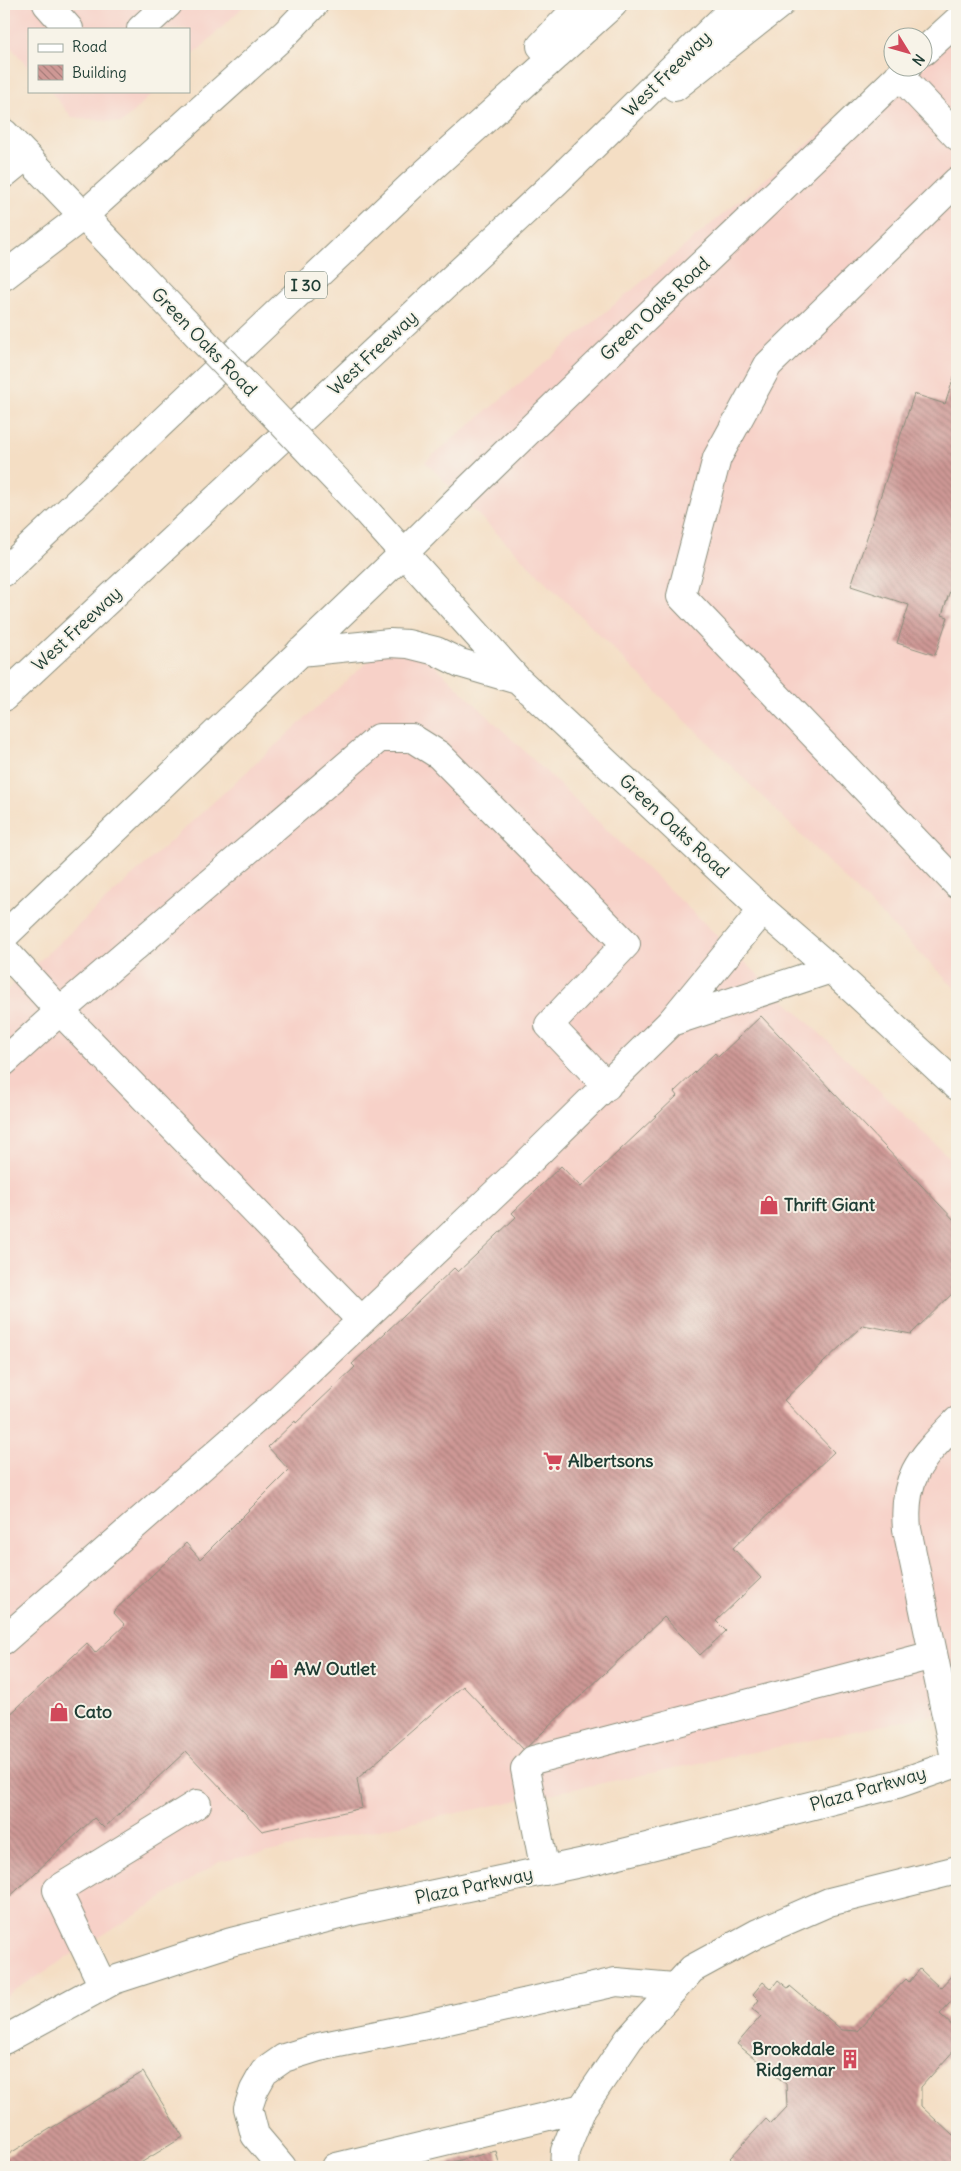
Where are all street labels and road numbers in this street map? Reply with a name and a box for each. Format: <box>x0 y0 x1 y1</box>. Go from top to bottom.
street label: West Freeway <box>618 26 716 122</box>
street label: Green Oaks Road <box>595 252 715 365</box>
road number: I 30 <box>285 272 327 298</box>
street label: Green Oaks Road <box>147 283 262 401</box>
street label: West Freeway <box>323 305 422 400</box>
street label: West Freeway <box>27 581 126 676</box>
street label: Green Oaks Road <box>615 769 734 883</box>
street label: Plaza Parkway <box>807 1761 929 1816</box>
street label: Plaza Parkway <box>413 1862 535 1909</box>

